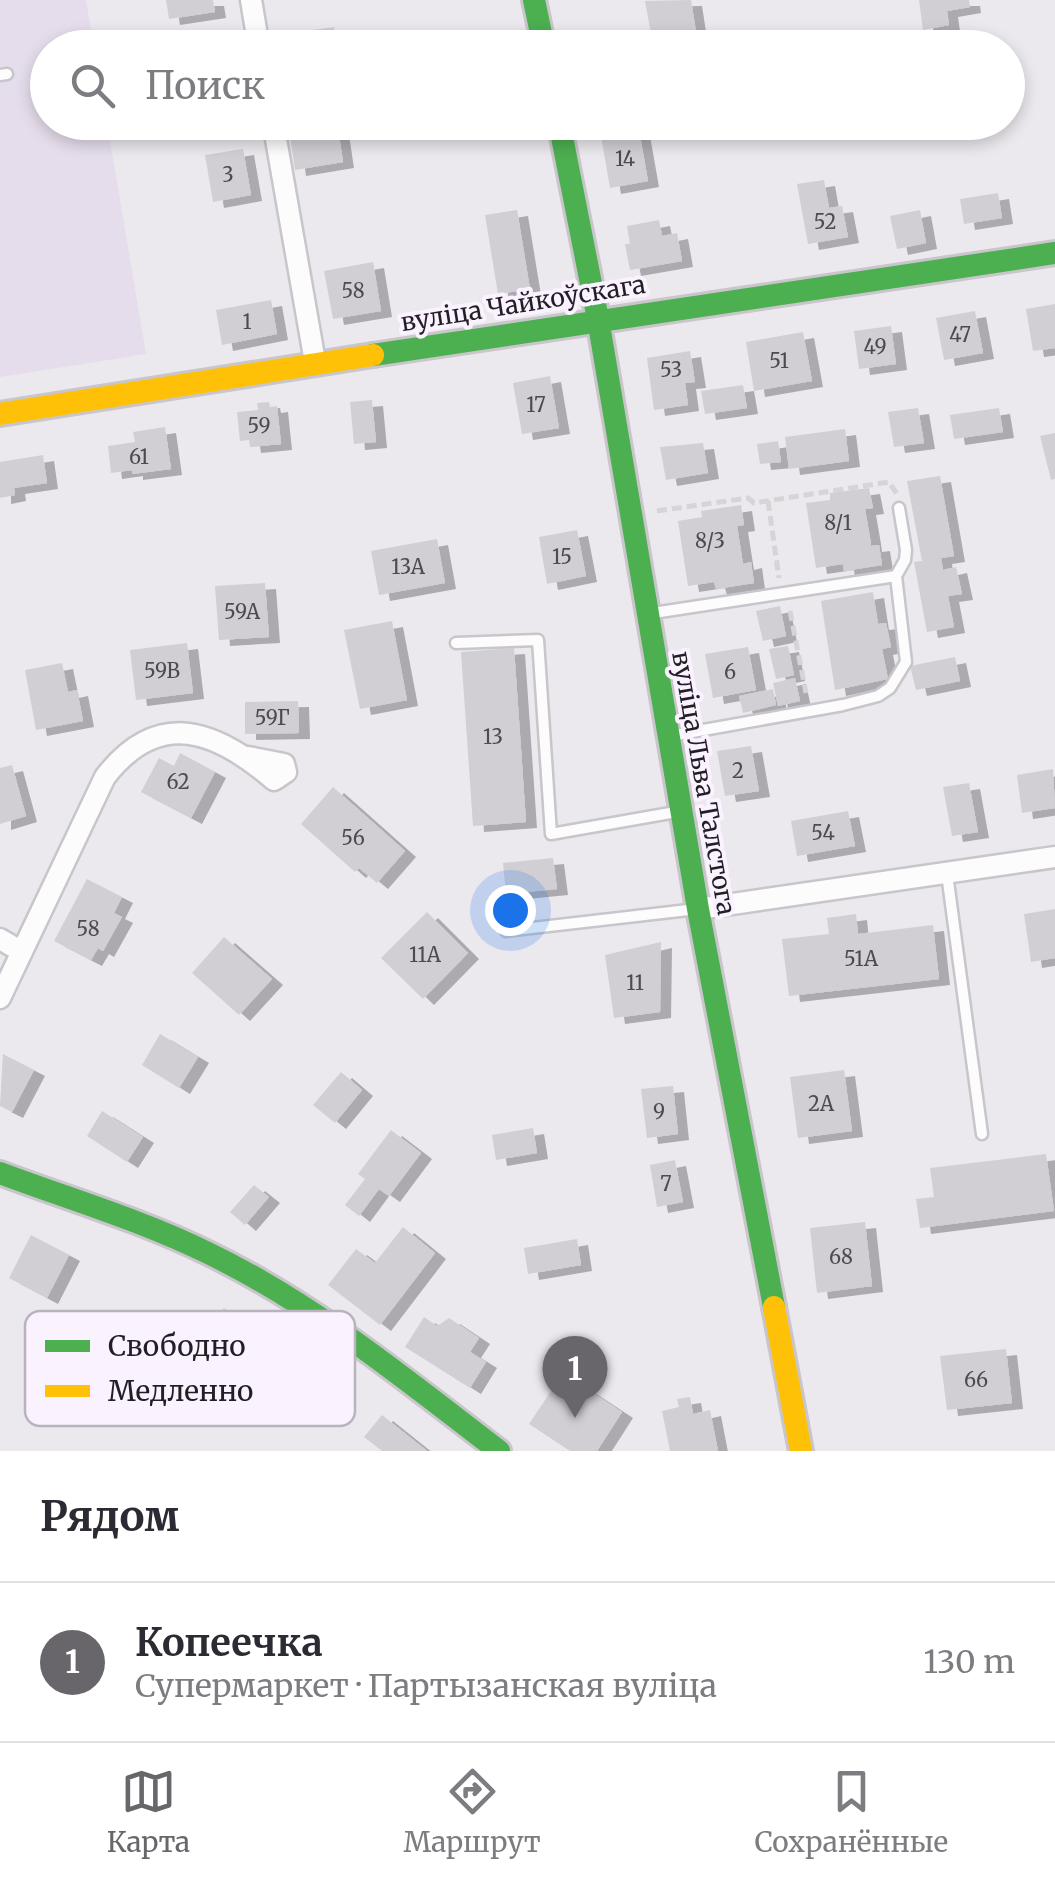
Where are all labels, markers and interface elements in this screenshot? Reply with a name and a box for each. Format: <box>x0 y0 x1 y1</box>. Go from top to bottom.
search box <box>30 30 1025 140</box>
icon: search <box>65 58 120 113</box>
text: Поиск <box>145 62 265 109</box>
house number: 14 <box>615 146 635 171</box>
house number: 3 <box>222 162 234 187</box>
house number: 52 <box>814 209 836 234</box>
street label: вуліца Чайкоўскага <box>398 268 648 338</box>
house number: 58 <box>341 278 365 303</box>
house number: 1 <box>242 309 252 334</box>
house number: 47 <box>949 322 971 347</box>
house number: 49 <box>863 334 887 359</box>
house number: 51 <box>769 348 789 373</box>
house number: 53 <box>660 357 682 382</box>
house number: 17 <box>526 392 546 417</box>
house number: 59 <box>247 413 271 438</box>
house number: 61 <box>129 444 149 469</box>
house number: 8/1 <box>824 510 852 535</box>
house number: 8/3 <box>695 528 725 553</box>
house number: 15 <box>552 544 572 569</box>
house number: 13А <box>391 554 426 579</box>
house number: 59А <box>224 599 261 624</box>
street label: вуліца Льва Талстога <box>665 649 743 917</box>
house number: 59В <box>144 658 180 683</box>
house number: 6 <box>724 659 736 684</box>
house number: 59Г <box>255 705 289 730</box>
house number: 13 <box>483 724 503 749</box>
house number: 2 <box>732 758 744 783</box>
house number: 62 <box>166 769 190 794</box>
house number: 54 <box>811 820 835 845</box>
house number: 56 <box>341 825 365 850</box>
your location <box>485 885 536 936</box>
house number: 58 <box>76 916 100 941</box>
house number: 11А <box>409 942 442 967</box>
house number: 51А <box>844 946 879 971</box>
house number: 11 <box>626 970 644 995</box>
house number: 2А <box>808 1091 835 1116</box>
house number: 9 <box>653 1099 665 1124</box>
house number: 7 <box>660 1171 672 1196</box>
house number: 68 <box>829 1244 853 1269</box>
legend <box>25 1311 355 1426</box>
text: Свободно <box>108 1328 246 1364</box>
pin: 1 <box>542 1336 608 1418</box>
house number: 66 <box>964 1367 988 1392</box>
text: Медленно <box>108 1373 253 1409</box>
text: Рядом <box>40 1490 180 1542</box>
text: Копеечка <box>135 1619 323 1666</box>
text: 1 <box>65 1642 80 1682</box>
text: 130 m <box>923 1642 1015 1682</box>
text: Супермаркет · Партызанская вуліца <box>135 1666 717 1706</box>
tab: Карта <box>107 1764 190 1860</box>
tab: Маршрут <box>404 1764 541 1860</box>
tab: Сохранённые <box>754 1764 948 1860</box>

